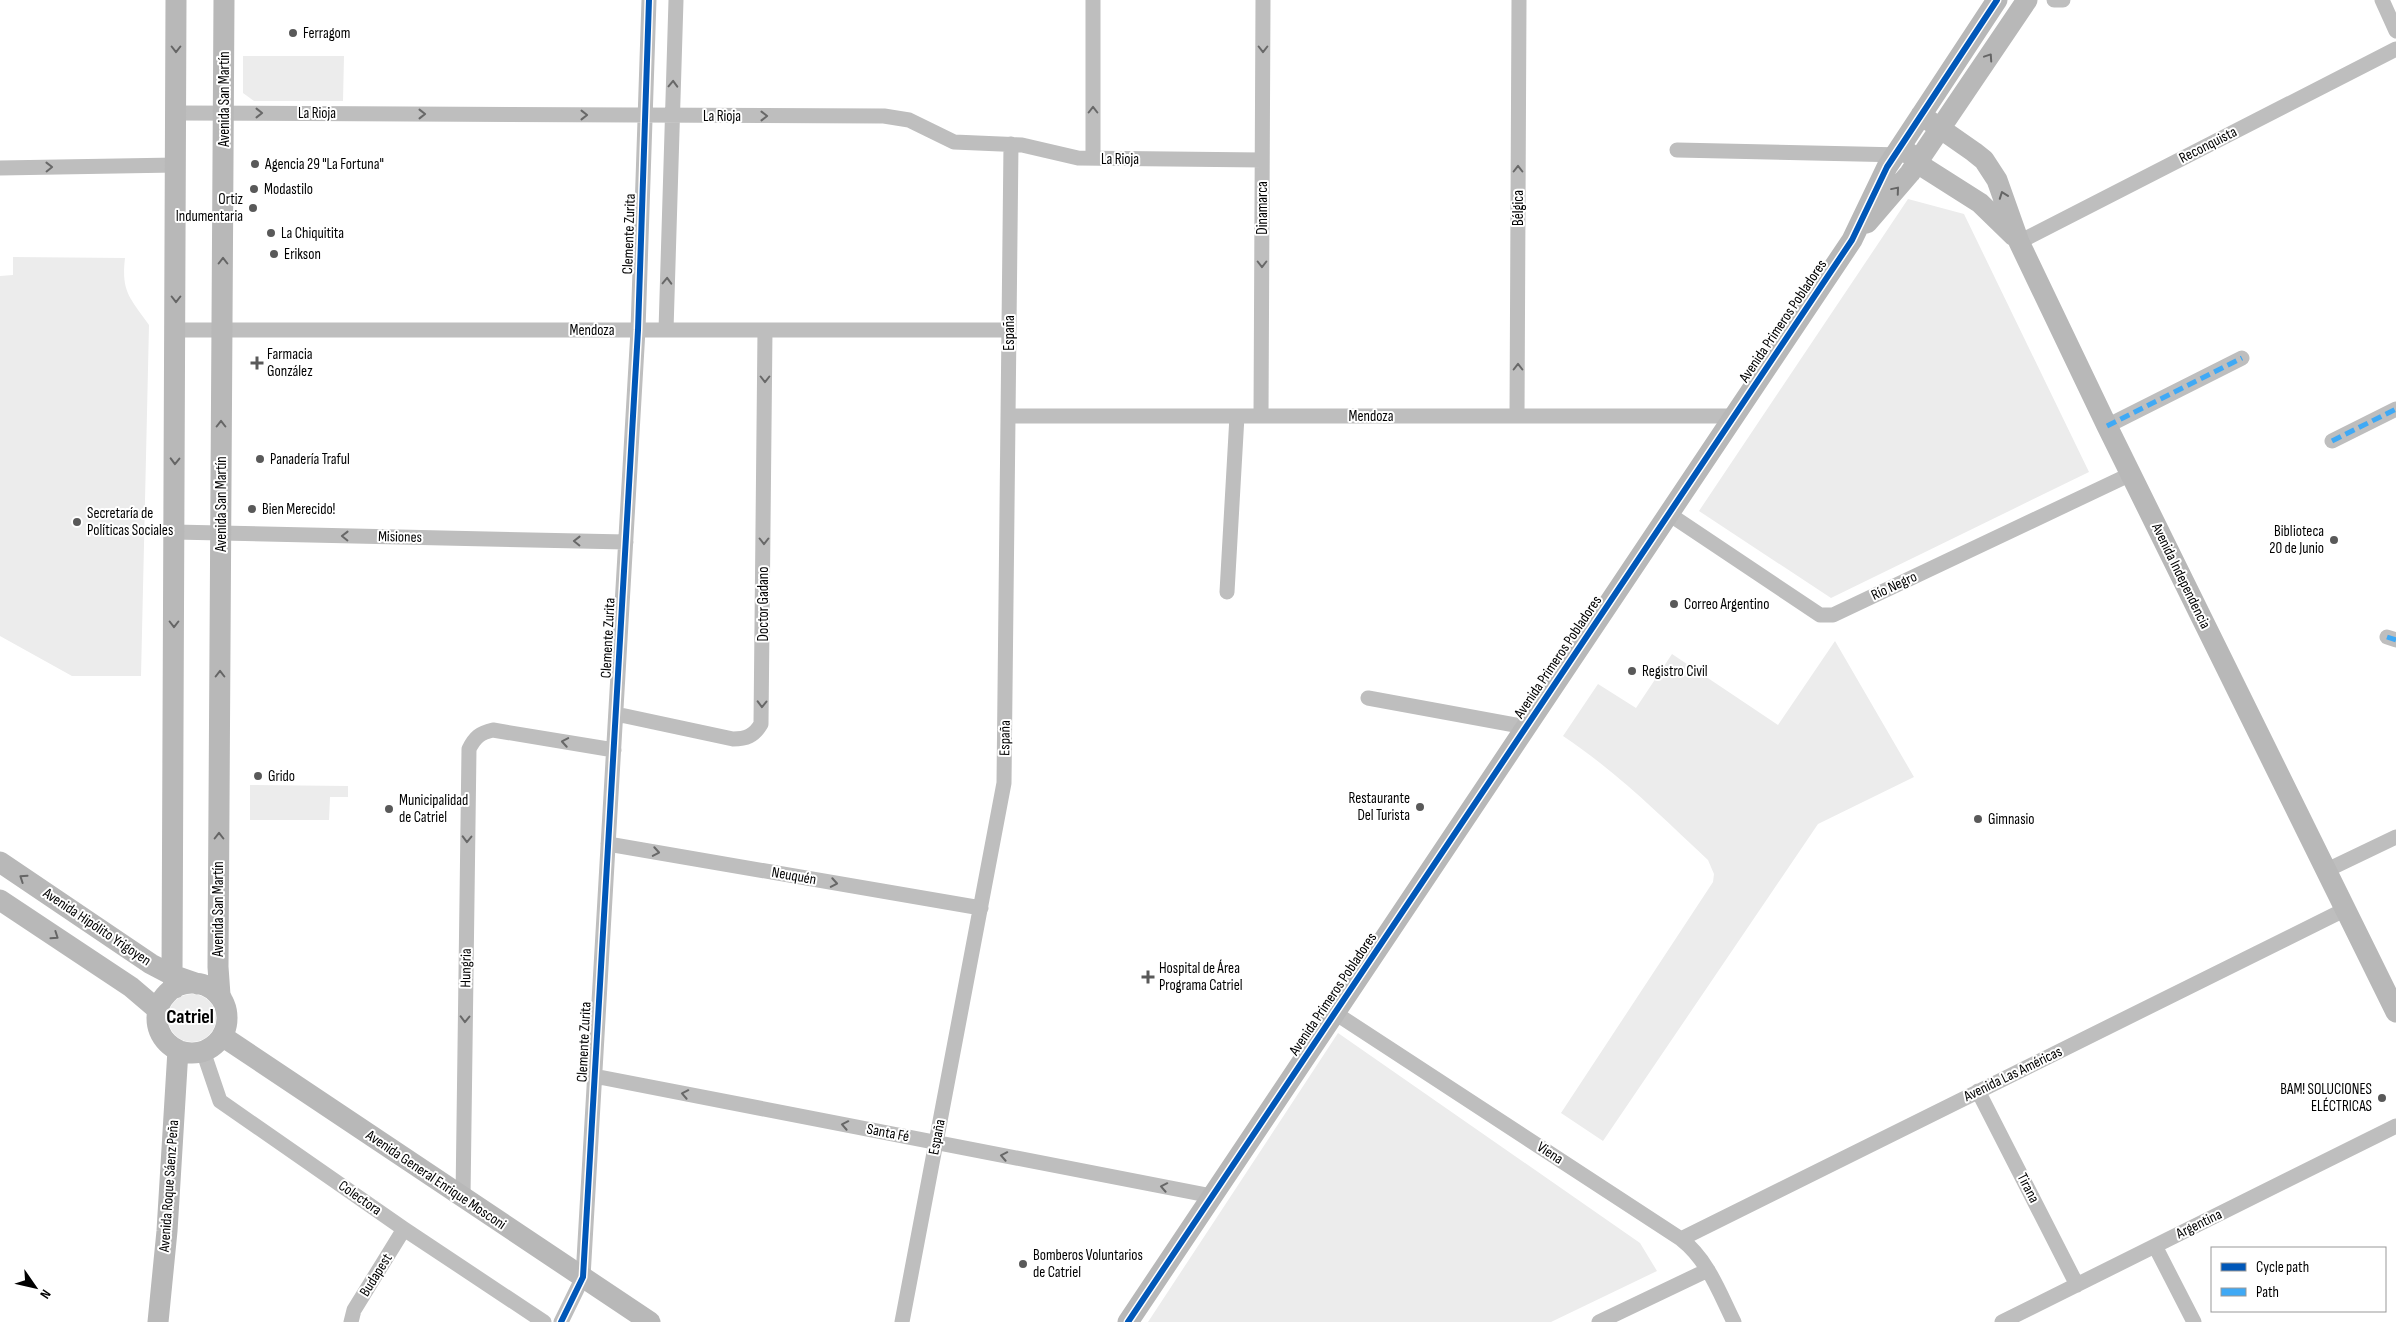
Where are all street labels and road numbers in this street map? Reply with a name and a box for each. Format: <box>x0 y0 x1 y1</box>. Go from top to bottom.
street label: Avenida San Martín <box>215 51 234 148</box>
street label: La Rioja <box>298 104 336 123</box>
street label: La Rioja <box>703 107 741 126</box>
street label: Reconquista <box>2176 122 2240 168</box>
street label: La Rioja <box>1101 150 1139 169</box>
street label: Dinamarca <box>1253 181 1272 235</box>
street label: Bélgica <box>1509 190 1528 226</box>
street label: Clemente Zurita <box>618 193 640 275</box>
street label: Avenida Primeros Pobladores <box>1734 256 1831 387</box>
street label: España <box>1000 315 1019 351</box>
street label: Mendoza <box>570 321 615 340</box>
street label: Mendoza <box>1349 407 1394 426</box>
street label: Avenida San Martín <box>212 456 231 553</box>
street label: Avenida Independencia <box>2147 519 2215 632</box>
street label: Misiones <box>378 527 422 547</box>
street label: Doctor Gadano <box>754 567 773 641</box>
street label: Río Negro <box>1868 567 1920 605</box>
street label: Avenida Primeros Pobladores <box>1509 592 1606 723</box>
street label: Clemente Zurita <box>596 597 620 679</box>
street label: España <box>995 720 1015 756</box>
street label: Avenida San Martín <box>209 861 228 958</box>
street label: Neuquén <box>770 863 818 889</box>
street label: Avenida Hipólito Yrigoyen <box>39 883 155 970</box>
street label: Avenida Primeros Pobladores <box>1284 929 1381 1060</box>
street label: Hungria <box>456 948 476 988</box>
street label: Clemente Zurita <box>572 1001 596 1083</box>
street label: Avenida Las Américas <box>1960 1042 2065 1106</box>
street label: España <box>924 1117 950 1156</box>
street label: Avenida Roque Sáenz Peña <box>155 1119 183 1254</box>
street label: Santa Fé <box>865 1120 911 1146</box>
street label: Avenida General Enrique Mosconi <box>361 1125 510 1234</box>
street label: Viena <box>1533 1137 1567 1169</box>
street label: Tirana <box>2013 1170 2044 1206</box>
street label: Colectora <box>335 1176 386 1220</box>
street label: Argentina <box>2172 1205 2225 1244</box>
street label: Budapest <box>355 1250 397 1300</box>

